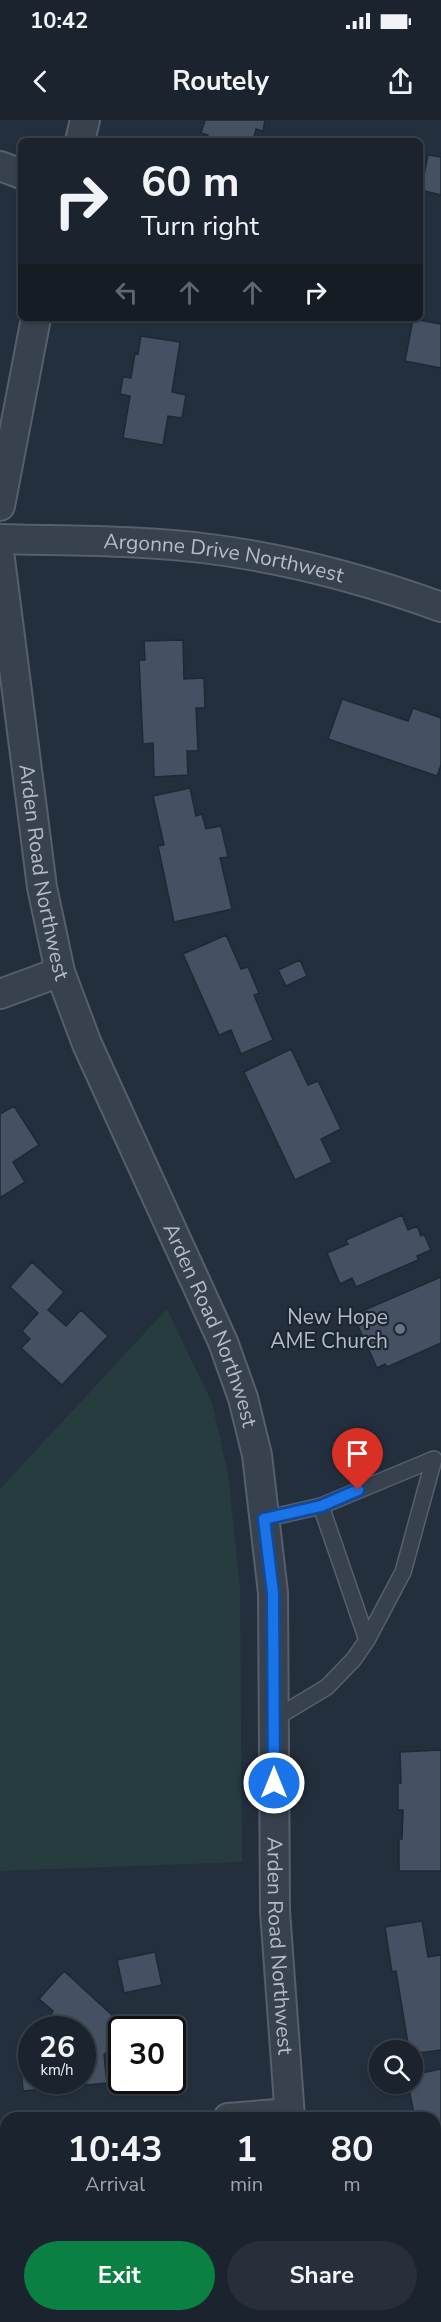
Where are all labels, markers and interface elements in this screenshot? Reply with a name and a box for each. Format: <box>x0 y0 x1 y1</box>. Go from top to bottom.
text: 10:42 <box>30 6 88 36</box>
text: Routely <box>172 63 269 100</box>
icon: back <box>24 65 57 98</box>
icon: share <box>384 65 417 98</box>
text: 60 m <box>141 154 240 211</box>
icon: right <box>42 162 120 240</box>
text: Turn right <box>141 208 259 245</box>
icon: left <box>110 276 143 309</box>
icon: ahead <box>173 276 206 309</box>
icon: ahead <box>236 276 269 309</box>
icon: right <box>299 276 332 309</box>
street label: Argonne Drive Northwest <box>103 527 348 590</box>
street label: Arden Road Northwest <box>12 762 76 985</box>
street label: Arden Road Northwest <box>157 1219 264 1431</box>
place label: New Hope AME Church <box>270 1303 388 1355</box>
marker: New Hope AME Church <box>393 1322 407 1336</box>
pin <box>332 1428 383 1490</box>
icon: arrive <box>341 1437 374 1470</box>
position arrow <box>242 1751 306 1815</box>
street label: Arden Road Northwest <box>261 1837 299 2056</box>
speed limit sign: 30 <box>108 2016 186 2094</box>
text: 26 <box>39 2027 75 2068</box>
map controls <box>369 2040 423 2094</box>
button: search <box>369 2040 423 2094</box>
text: km/h <box>40 2060 74 2080</box>
text: 10:43 <box>67 2125 163 2174</box>
text: 1 <box>236 2125 257 2174</box>
text: 80 <box>330 2125 374 2174</box>
text: Arrival <box>85 2171 145 2198</box>
text: min <box>230 2171 263 2198</box>
text: m <box>343 2171 361 2198</box>
button: Exit <box>24 2241 215 2310</box>
button: Share <box>227 2241 417 2310</box>

